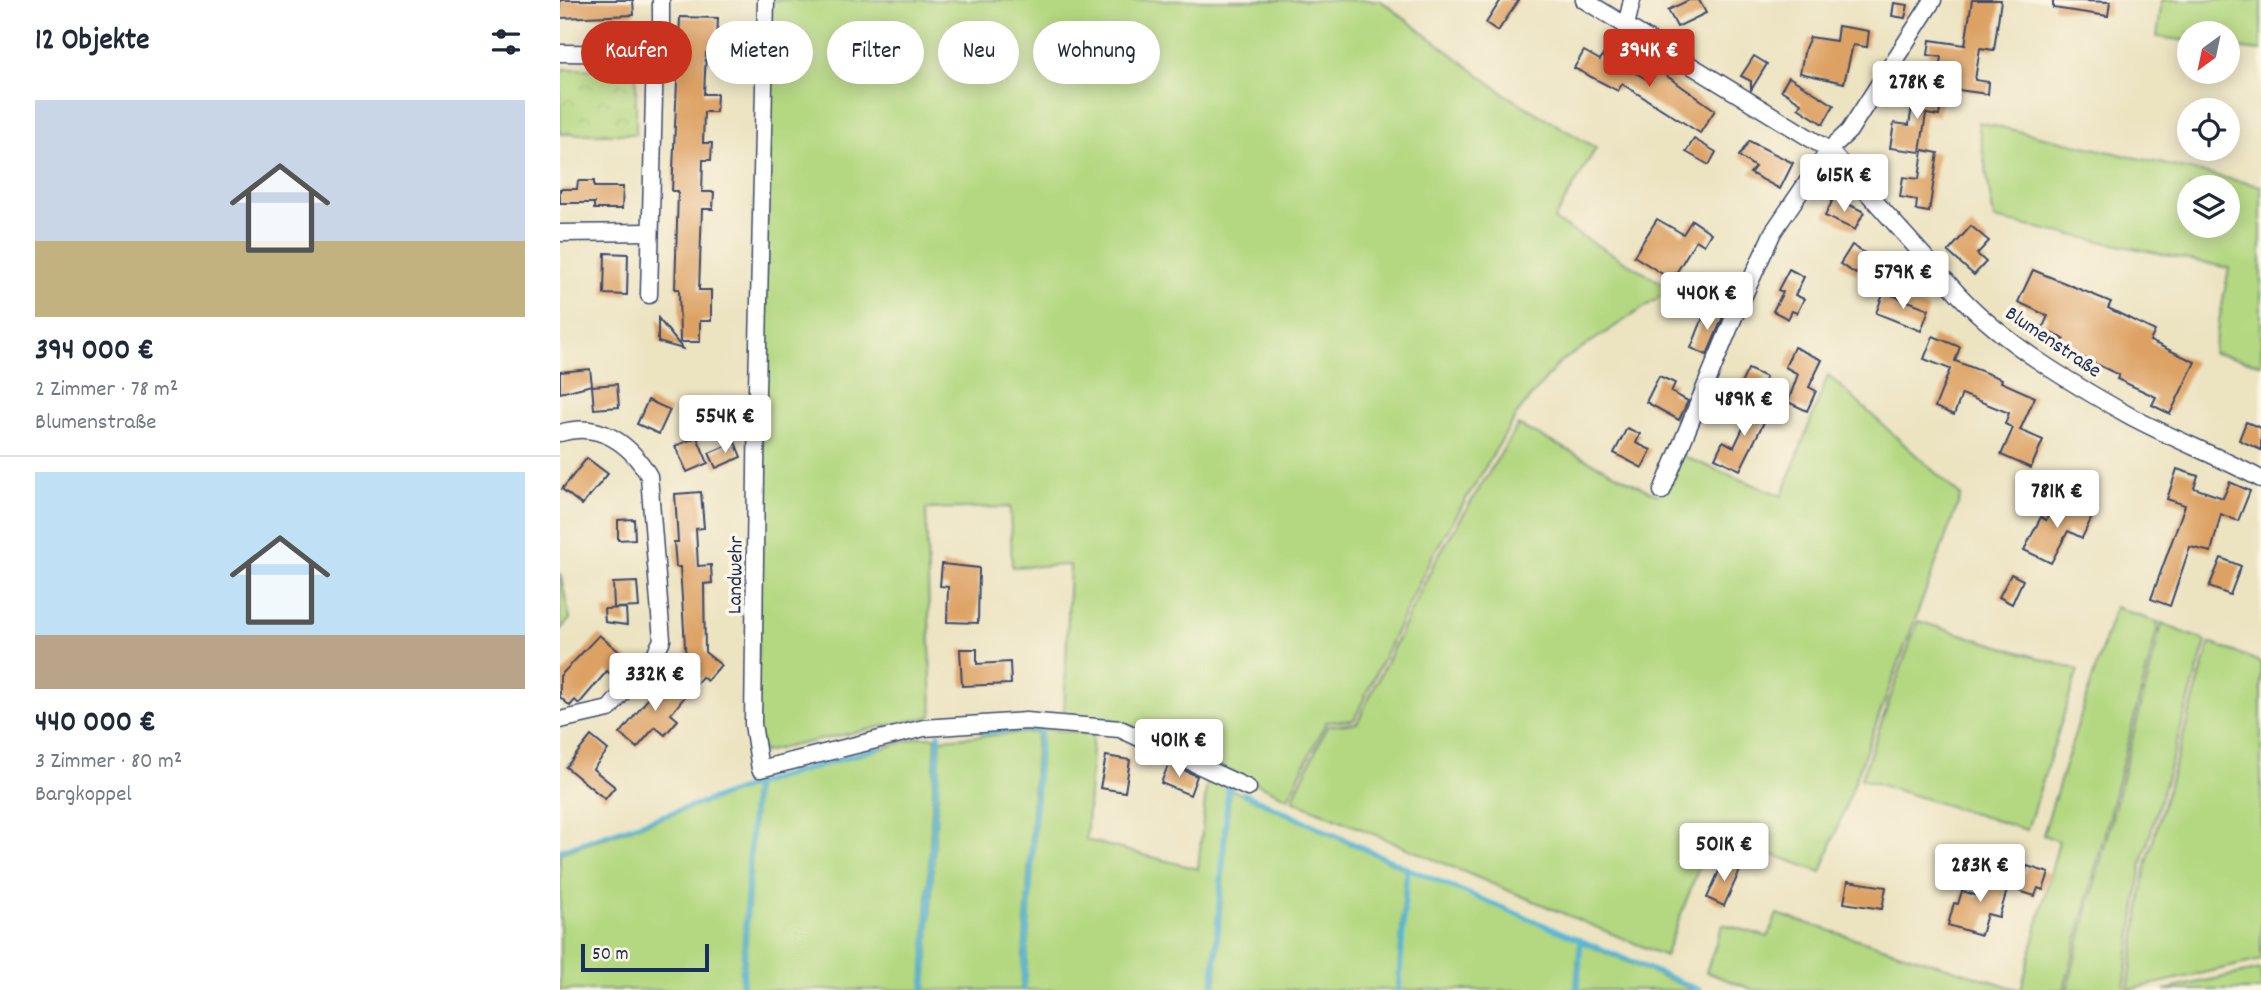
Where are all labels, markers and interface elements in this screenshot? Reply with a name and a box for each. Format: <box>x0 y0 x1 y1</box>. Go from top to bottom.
text: 12 Objekte <box>35 21 149 64</box>
chip: Kaufen <box>581 21 692 84</box>
chip: Mieten <box>706 21 813 84</box>
chip: Filter <box>827 21 924 84</box>
chip: Neu <box>938 21 1019 84</box>
chip: Wohnung <box>1033 21 1160 84</box>
north arrow <box>2177 21 2240 84</box>
map controls <box>2177 21 2240 238</box>
icon: filters <box>487 23 525 61</box>
pin: 394K € <box>1592 29 1706 89</box>
text: 394K € <box>1619 35 1679 68</box>
pin: 278K € <box>1860 61 1974 121</box>
text: 278K € <box>1889 67 1945 100</box>
button: locate <box>2177 98 2240 161</box>
icon: home <box>217 145 343 271</box>
pin: 615K € <box>1787 154 1901 214</box>
text: 615K € <box>1816 160 1872 193</box>
button: layers <box>2177 175 2240 238</box>
pin: 579K € <box>1846 252 1960 311</box>
text: 579K € <box>1874 257 1932 290</box>
pin: 440K € <box>1650 272 1764 332</box>
text: 440K € <box>1677 278 1737 311</box>
street label: Blumenstraße <box>1998 300 2107 387</box>
text: 394 000 € <box>35 331 154 374</box>
text: 2 Zimmer · 78 m² <box>35 374 178 407</box>
pin: 489K € <box>1687 378 1801 438</box>
text: 489K € <box>1715 384 1773 417</box>
pin: 554K € <box>668 396 782 455</box>
text: 554K € <box>695 401 755 434</box>
text: Blumenstraße <box>35 407 156 440</box>
pin: 781K € <box>2000 470 2114 530</box>
text: 781K € <box>2031 476 2083 509</box>
icon: home <box>217 517 343 643</box>
street label: Landwehr <box>721 536 753 614</box>
pin: 332K € <box>598 654 712 713</box>
text: 332K € <box>625 659 685 692</box>
text: 440 000 € <box>35 703 156 746</box>
pin: 401K € <box>1122 720 1236 779</box>
text: 401K € <box>1151 725 1207 758</box>
text: 3 Zimmer · 80 m² <box>35 746 182 779</box>
text: Bargkoppel <box>35 779 132 812</box>
pin: 501K € <box>1667 824 1781 883</box>
text: 501K € <box>1696 829 1752 862</box>
pin: 283K € <box>1923 844 2037 904</box>
text: 283K € <box>1951 850 2009 883</box>
scale bar <box>581 941 709 973</box>
text: 50 m <box>592 942 629 969</box>

